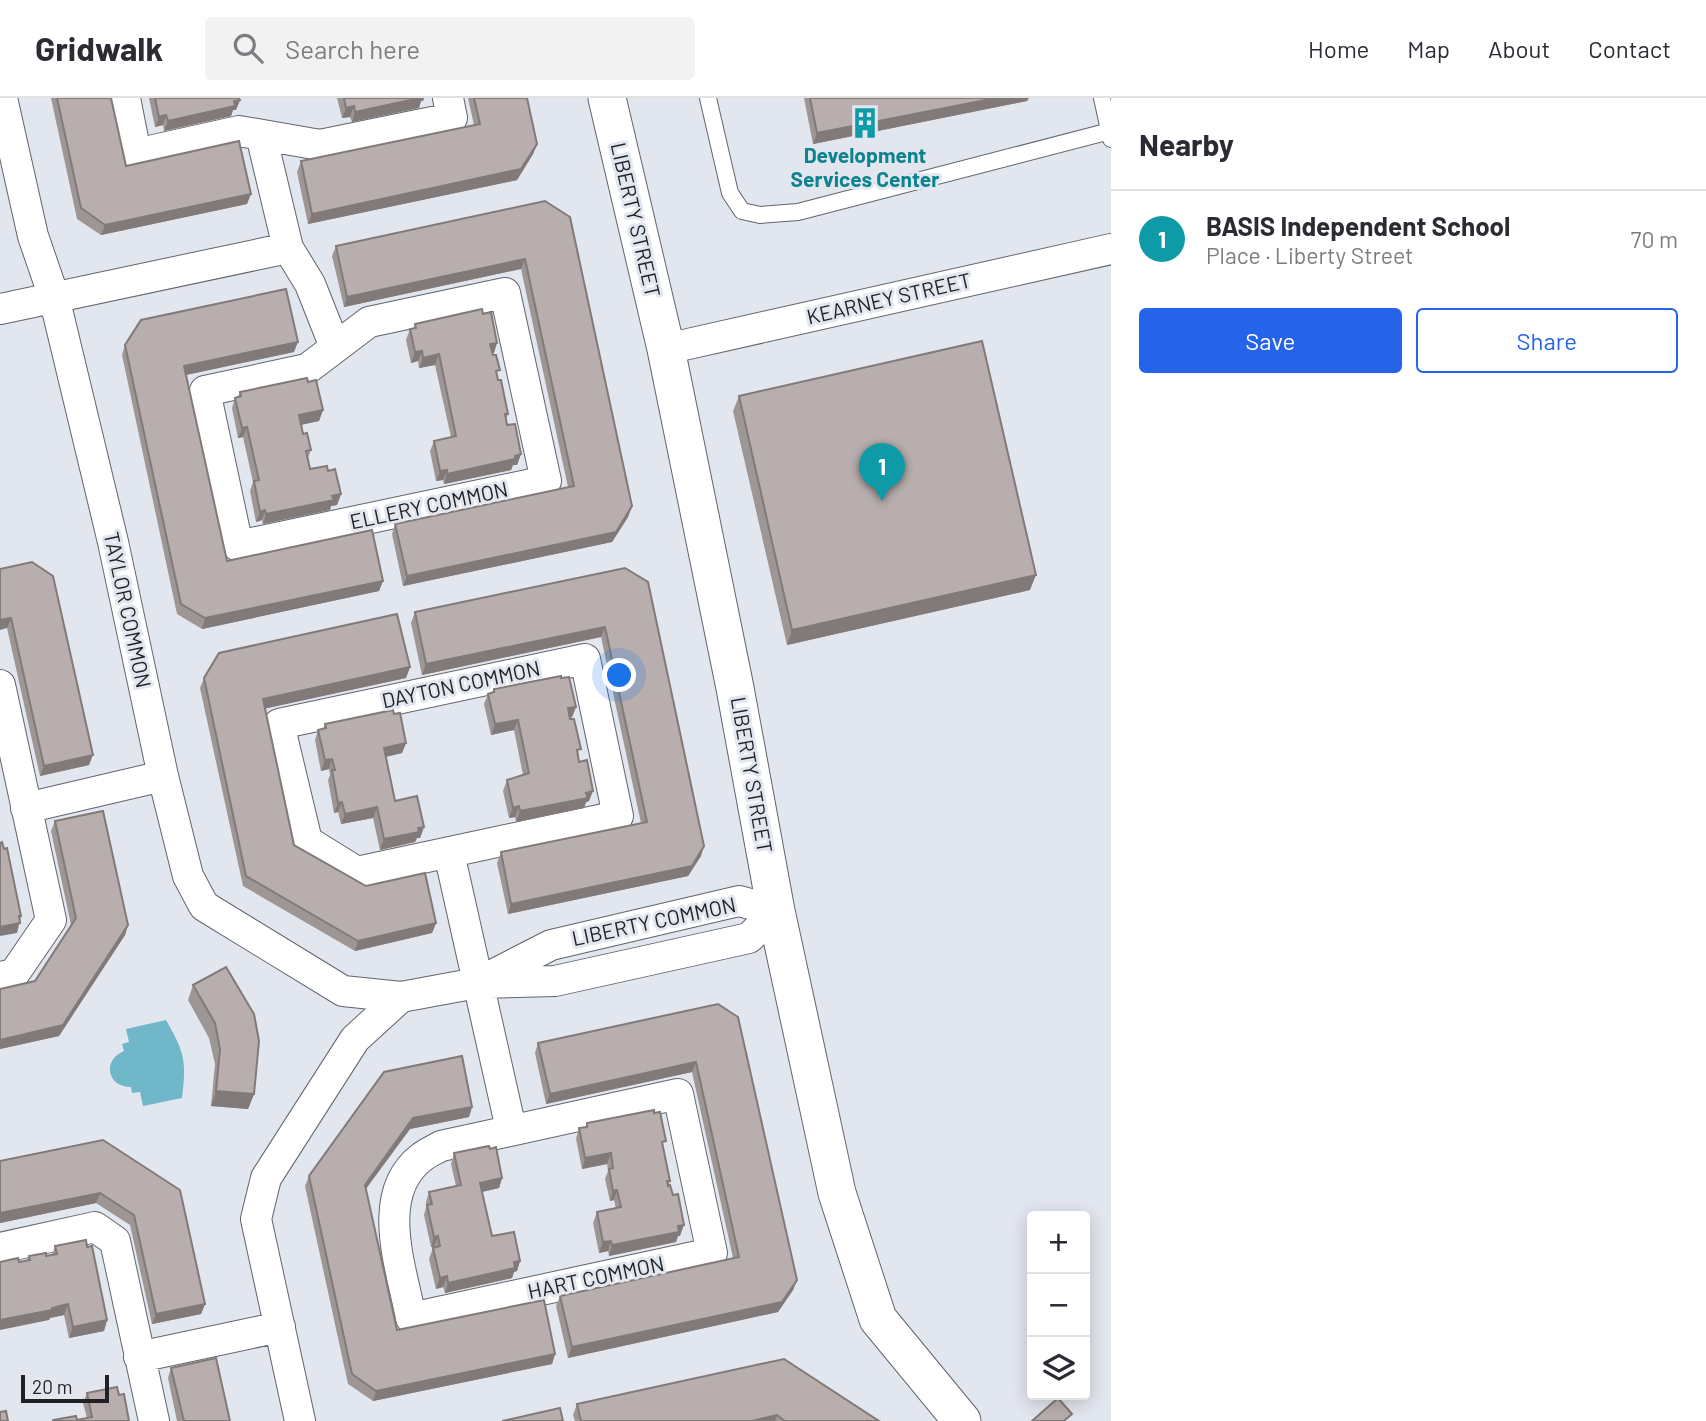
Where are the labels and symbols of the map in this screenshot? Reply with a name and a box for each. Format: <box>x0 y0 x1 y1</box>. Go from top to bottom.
building icon: Development Services Center <box>848 106 882 140</box>
street label: LIBERTY STREET <box>606 140 666 300</box>
place label: Development Services Center <box>791 142 939 191</box>
street label: KEARNEY STREET <box>804 266 973 329</box>
pin: 1 <box>859 443 905 501</box>
street label: ELLERY COMMON <box>347 476 510 534</box>
street label: TAYLOR COMMON <box>100 529 157 690</box>
street label: DAYTON COMMON <box>379 655 542 713</box>
your location <box>602 658 636 692</box>
street label: LIBERTY STREET <box>726 695 779 855</box>
street label: LIBERTY COMMON <box>569 891 738 950</box>
street label: HART COMMON <box>525 1250 666 1303</box>
scale bar <box>21 1372 108 1404</box>

